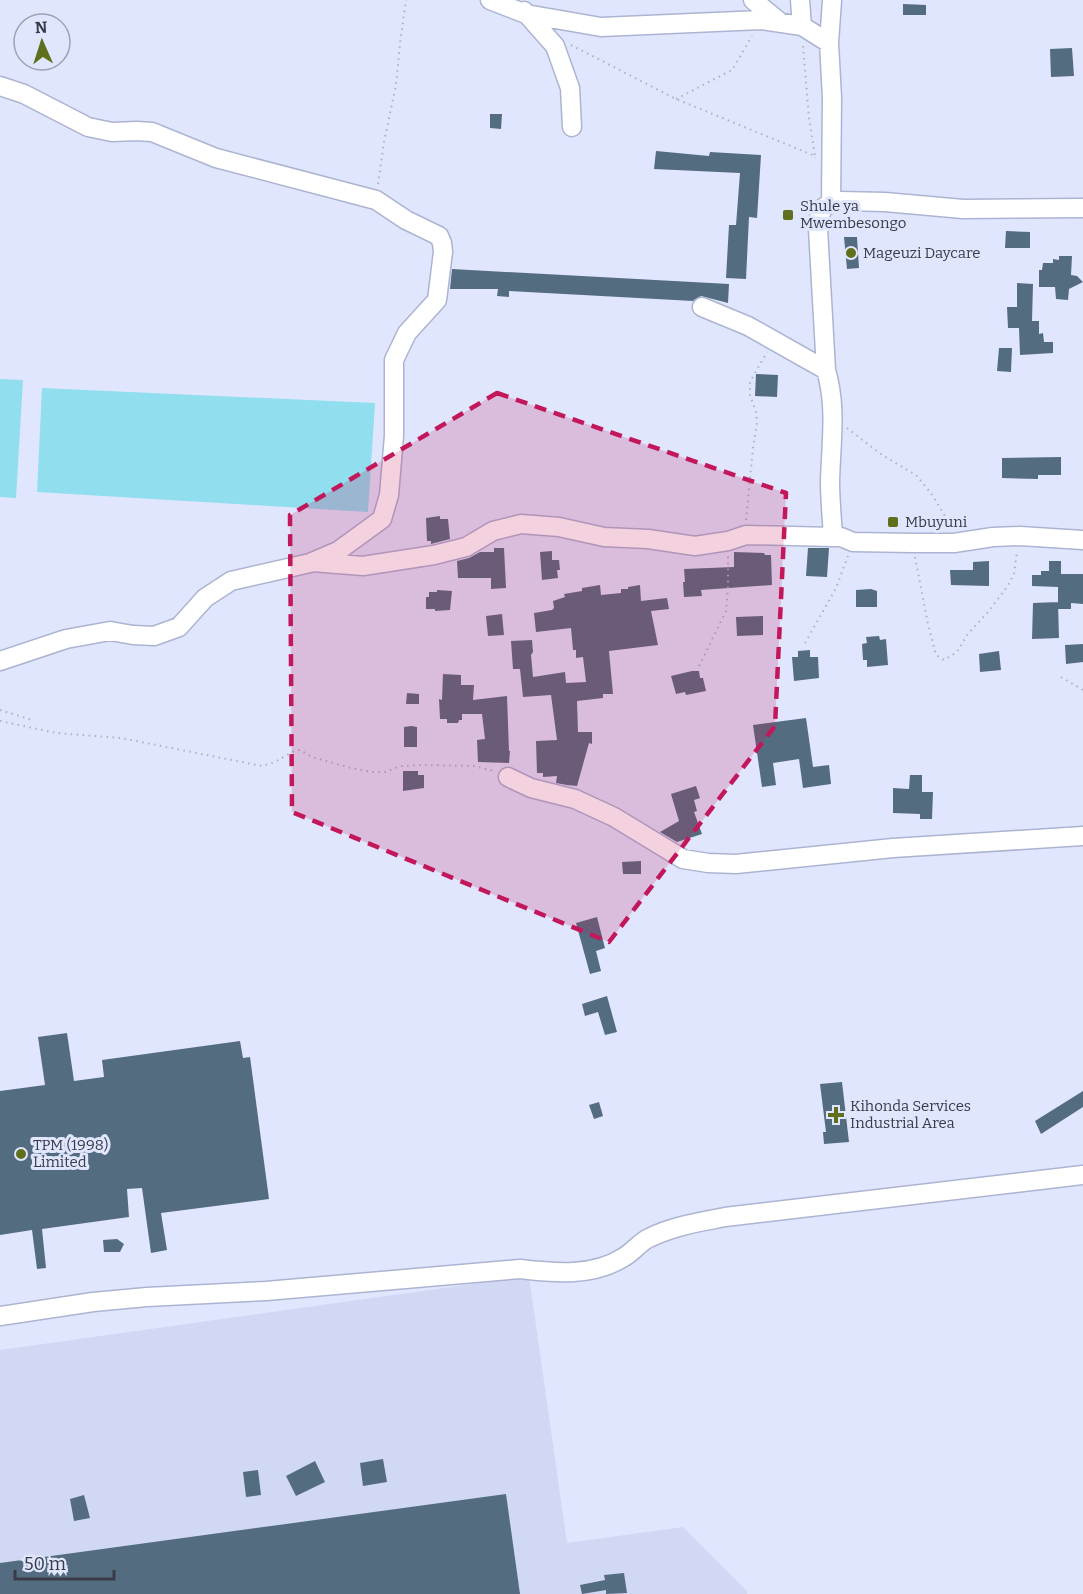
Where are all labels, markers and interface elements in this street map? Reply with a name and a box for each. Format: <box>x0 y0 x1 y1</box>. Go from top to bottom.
north arrow <box>12 12 72 72</box>
text: N <box>35 18 48 37</box>
place label: Shule ya Mwembesongo <box>800 197 906 232</box>
marker: Shule ya Mwembesongo <box>781 208 795 222</box>
place label: Mageuzi Daycare <box>863 244 980 262</box>
marker: Mageuzi Daycare <box>844 246 858 260</box>
place label: Mbuyuni <box>905 513 968 531</box>
marker: Mbuyuni <box>886 515 900 529</box>
place label: Kihonda Services Industrial Area <box>850 1097 971 1132</box>
marker: Kihonda Services Industrial Area <box>827 1106 845 1124</box>
place label: TPM (1998) Limited <box>33 1136 108 1171</box>
marker: TPM (1998) Limited <box>14 1147 28 1161</box>
scale bar <box>15 1543 114 1581</box>
text: 50 m <box>24 1553 66 1575</box>

